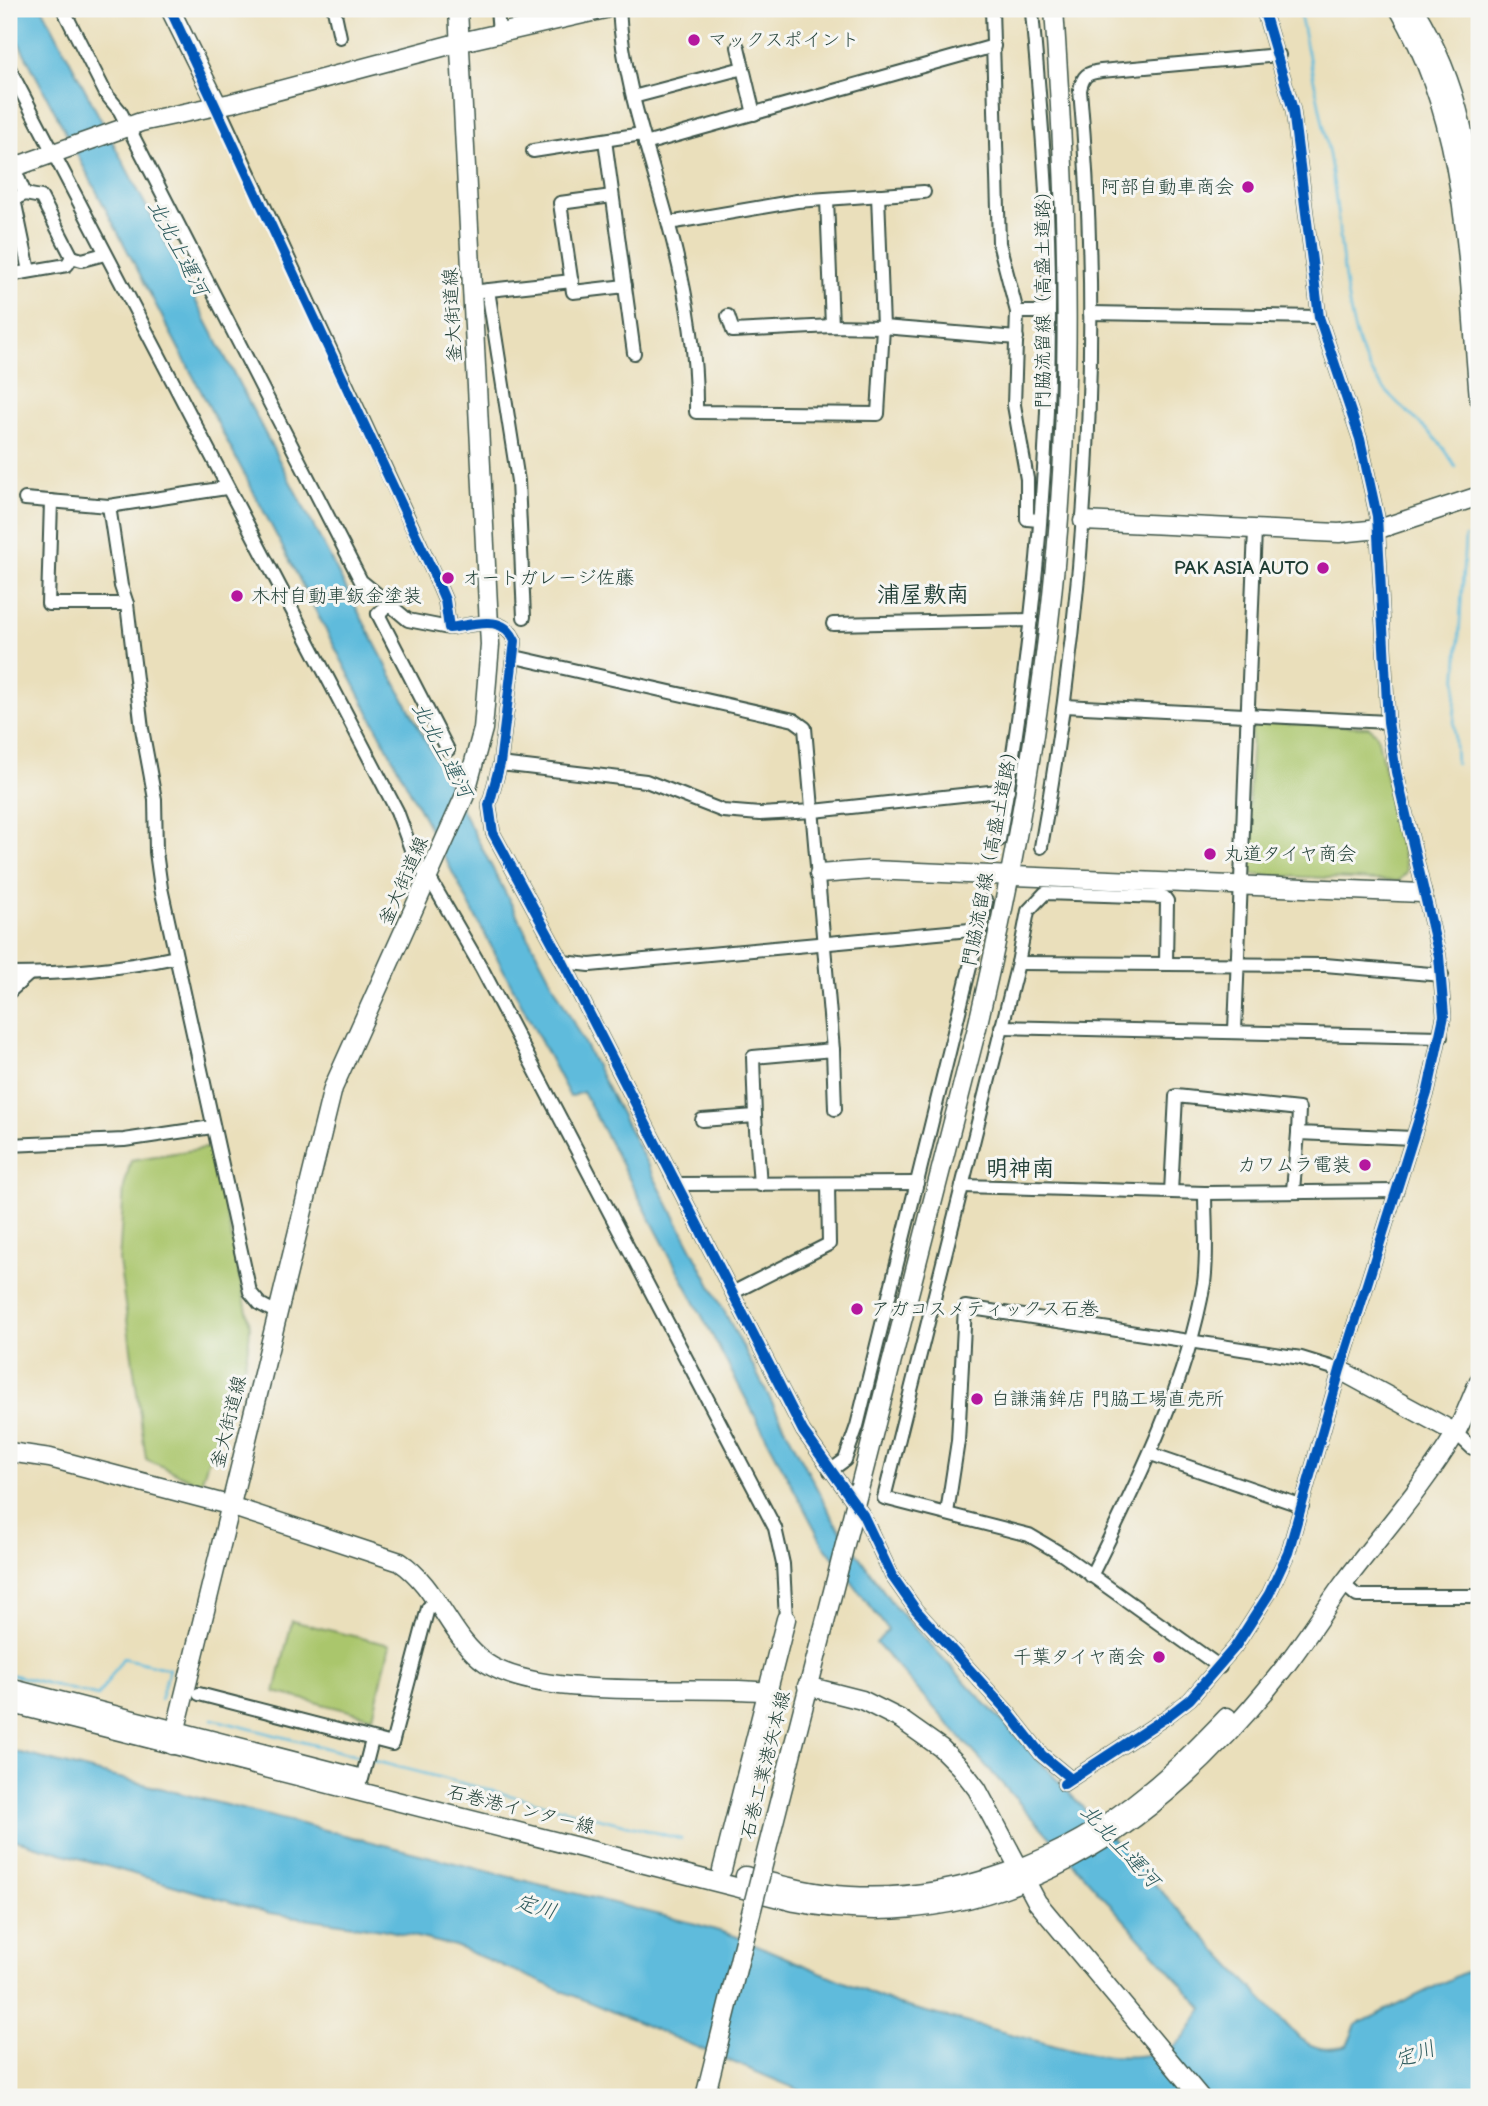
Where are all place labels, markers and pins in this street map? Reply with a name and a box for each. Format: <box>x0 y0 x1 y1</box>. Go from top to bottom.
place label: マックスポイント <box>708 29 860 52</box>
marker: マックスポイント <box>686 32 702 48</box>
place label: 阿部自動車商会 <box>1101 176 1234 199</box>
marker: 阿部自動車商会 <box>1240 179 1256 195</box>
place label: PAK ASIA AUTO <box>1174 557 1309 580</box>
marker: PAK ASIA AUTO <box>1315 560 1331 576</box>
place label: オートガレージ佐藤 <box>462 567 634 590</box>
marker: オートガレージ佐藤 <box>440 570 456 586</box>
place label: 木村自動車鈑金塗装 <box>251 585 422 608</box>
marker: 木村自動車鈑金塗装 <box>229 588 245 604</box>
place label: 丸道タイヤ商会 <box>1224 843 1356 866</box>
marker: 丸道タイヤ商会 <box>1202 846 1218 862</box>
place label: カワムラ電装 <box>1237 1154 1351 1177</box>
marker: カワムラ電装 <box>1357 1157 1373 1173</box>
place label: アガコスメティックス石巻 <box>871 1298 1099 1321</box>
marker: アガコスメティックス石巻 <box>849 1301 865 1317</box>
place label: 白謙蒲鉾店 門脇工場直売所 <box>991 1388 1224 1411</box>
marker: 白謙蒲鉾店 門脇工場直売所 <box>969 1391 985 1407</box>
place label: 千葉タイヤ商会 <box>1013 1646 1145 1669</box>
marker: 千葉タイヤ商会 <box>1151 1649 1167 1665</box>

